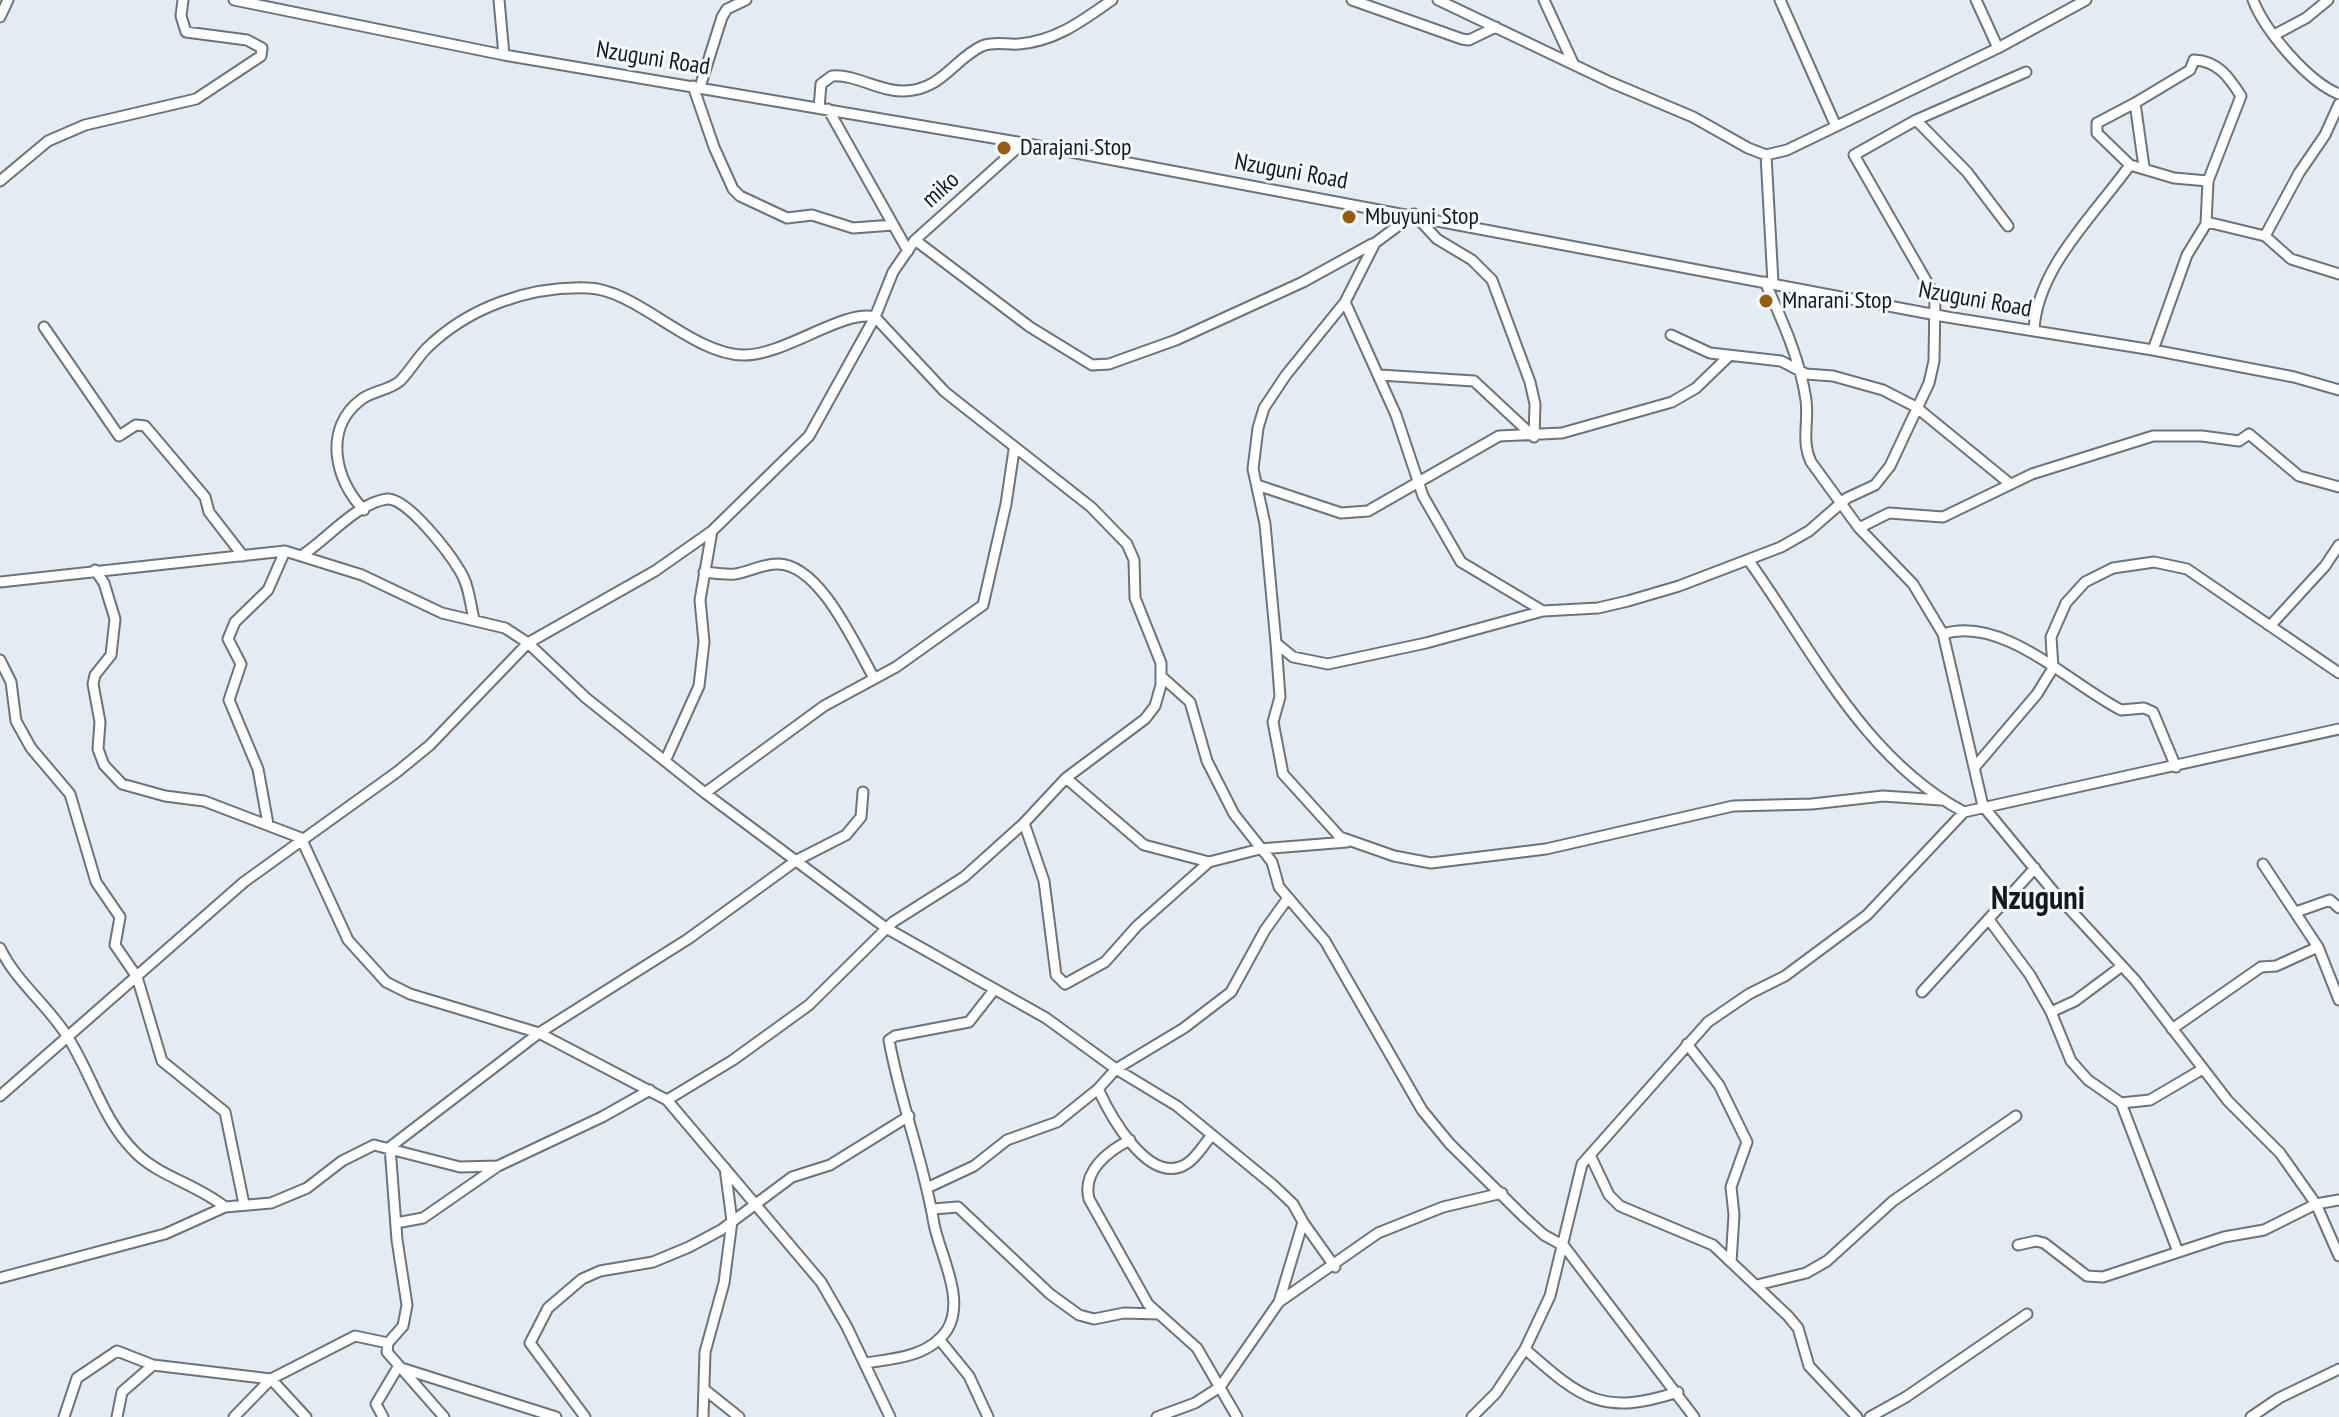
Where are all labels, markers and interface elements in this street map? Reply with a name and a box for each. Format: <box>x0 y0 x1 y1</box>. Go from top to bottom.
street label: Nzuguni Road <box>594 36 712 82</box>
place label: Darajani Stop <box>1020 134 1131 162</box>
marker: Darajani Stop <box>995 139 1013 157</box>
street label: Nzuguni Road <box>1232 148 1350 196</box>
street label: miko <box>916 166 966 214</box>
place label: Mbuyuni Stop <box>1365 203 1479 231</box>
marker: Mbuyuni Stop <box>1340 208 1358 226</box>
street label: Nzuguni Road <box>1916 276 2034 324</box>
place label: Mnarani Stop <box>1782 287 1892 315</box>
marker: Mnarani Stop <box>1757 292 1775 310</box>
district label: Nzuguni <box>1991 881 2085 919</box>

